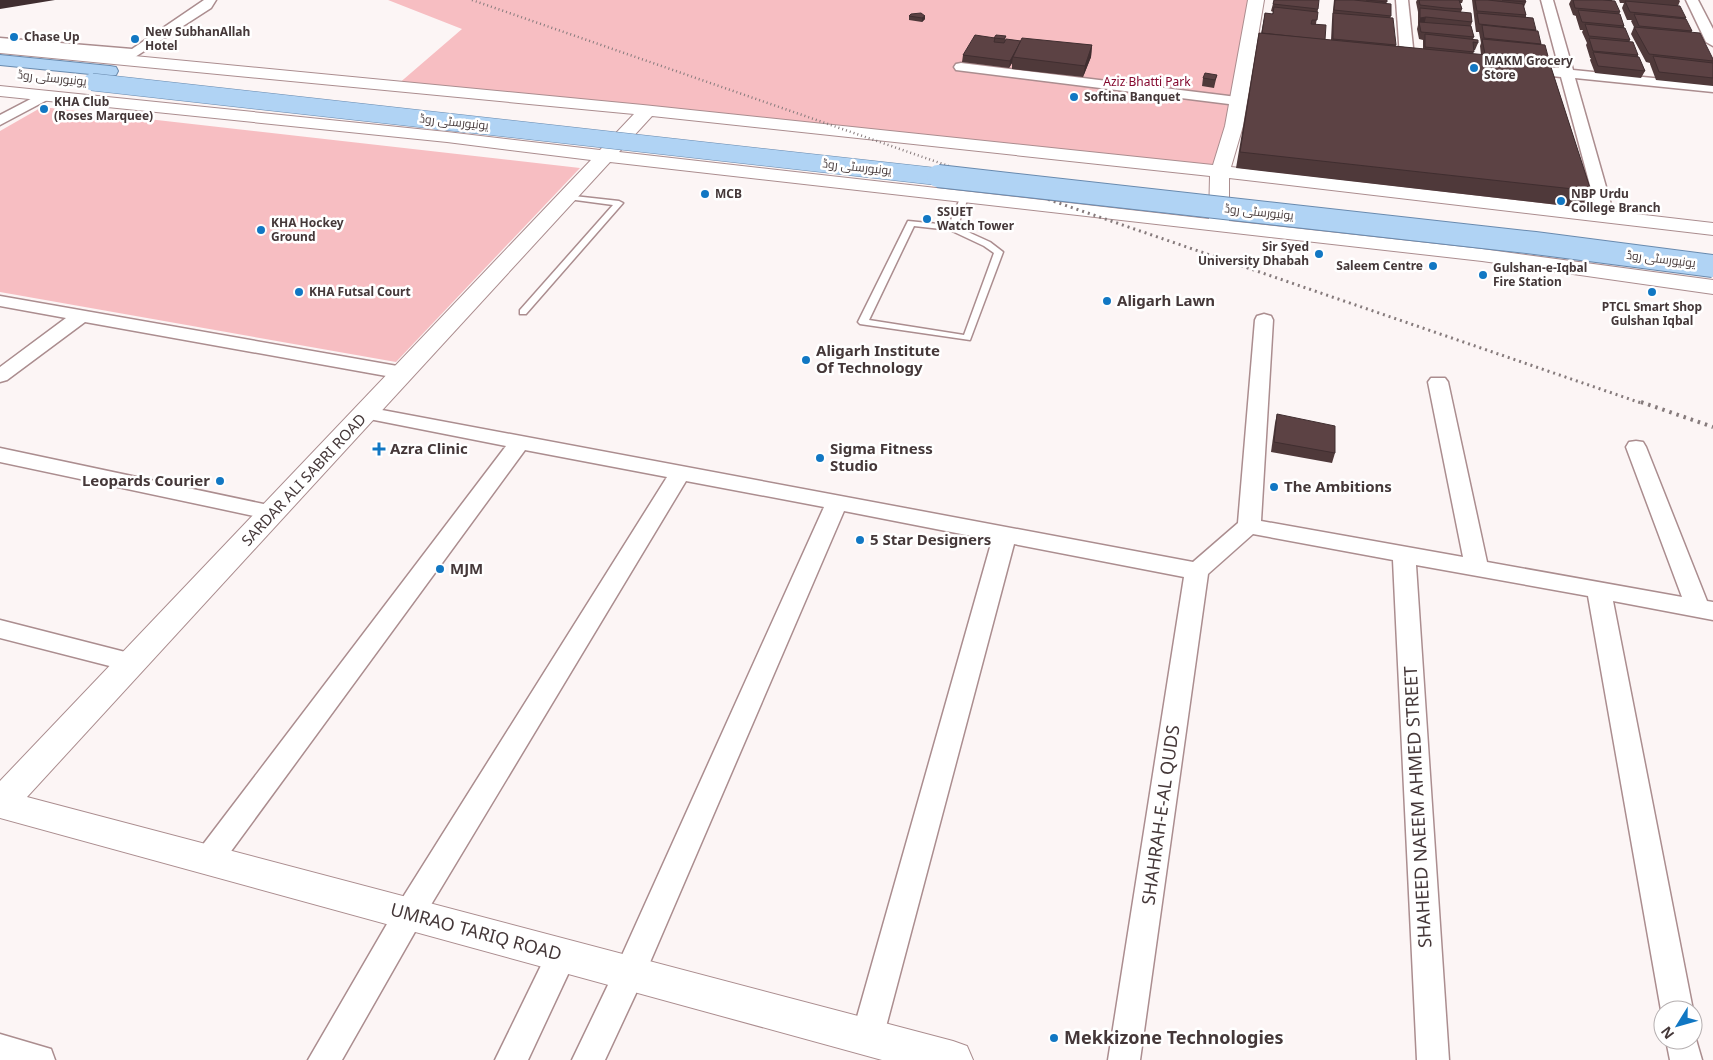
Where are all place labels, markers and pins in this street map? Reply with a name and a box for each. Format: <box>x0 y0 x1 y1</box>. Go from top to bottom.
place label: New SubhanAllah Hotel <box>145 23 250 54</box>
place label: Chase Up <box>24 28 80 45</box>
marker: Chase Up <box>8 31 20 43</box>
marker: New SubhanAllah Hotel <box>129 33 141 45</box>
place label: MAKM Grocery Store <box>1484 52 1573 83</box>
marker: MAKM Grocery Store <box>1468 62 1480 74</box>
place label: Softina Banquet <box>1084 88 1180 105</box>
marker: Softina Banquet <box>1068 91 1080 103</box>
place label: KHA Club (Roses Marquee) <box>54 93 153 124</box>
marker: KHA Club (Roses Marquee) <box>38 103 50 115</box>
place label: MCB <box>715 185 742 202</box>
place label: NBP Urdu College Branch <box>1571 185 1660 216</box>
marker: MCB <box>699 188 711 200</box>
marker: NBP Urdu College Branch <box>1555 195 1567 207</box>
place label: SSUET Watch Tower <box>937 203 1015 234</box>
marker: SSUET Watch Tower <box>921 213 933 225</box>
place label: KHA Hockey Ground <box>271 214 344 245</box>
marker: KHA Hockey Ground <box>255 224 267 236</box>
place label: Sir Syed University Dhabah <box>1198 238 1309 269</box>
marker: Sir Syed University Dhabah <box>1313 248 1325 260</box>
place label: Saleem Centre <box>1336 257 1423 274</box>
place label: Gulshan-e-Iqbal Fire Station <box>1493 259 1587 290</box>
marker: Saleem Centre <box>1427 260 1439 272</box>
marker: Gulshan-e-Iqbal Fire Station <box>1477 269 1489 281</box>
place label: KHA Futsal Court <box>309 283 411 300</box>
marker: KHA Futsal Court <box>293 286 305 298</box>
marker: PTCL Smart Shop Gulshan Iqbal <box>1646 286 1658 298</box>
place label: Aligarh Lawn <box>1117 290 1215 310</box>
marker: Aligarh Lawn <box>1101 295 1113 307</box>
place label: PTCL Smart Shop Gulshan Iqbal <box>1602 298 1703 329</box>
place label: Aligarh Institute Of Technology <box>816 340 940 377</box>
marker: Aligarh Institute Of Technology <box>800 354 812 366</box>
place label: Azra Clinic <box>390 438 468 458</box>
place label: Sigma Fitness Studio <box>830 438 933 475</box>
marker: Azra Clinic <box>372 442 386 456</box>
marker: Sigma Fitness Studio <box>814 452 826 464</box>
place label: Leopards Courier <box>82 470 210 490</box>
marker: Leopards Courier <box>214 475 226 487</box>
place label: The Ambitions <box>1284 476 1392 496</box>
marker: The Ambitions <box>1268 481 1280 493</box>
place label: 5 Star Designers <box>870 529 991 549</box>
marker: 5 Star Designers <box>854 534 866 546</box>
place label: MJM <box>450 558 483 578</box>
marker: MJM <box>434 563 446 575</box>
place label: Mekkizone Technologies <box>1064 1025 1284 1049</box>
marker: Mekkizone Technologies <box>1048 1032 1060 1044</box>

